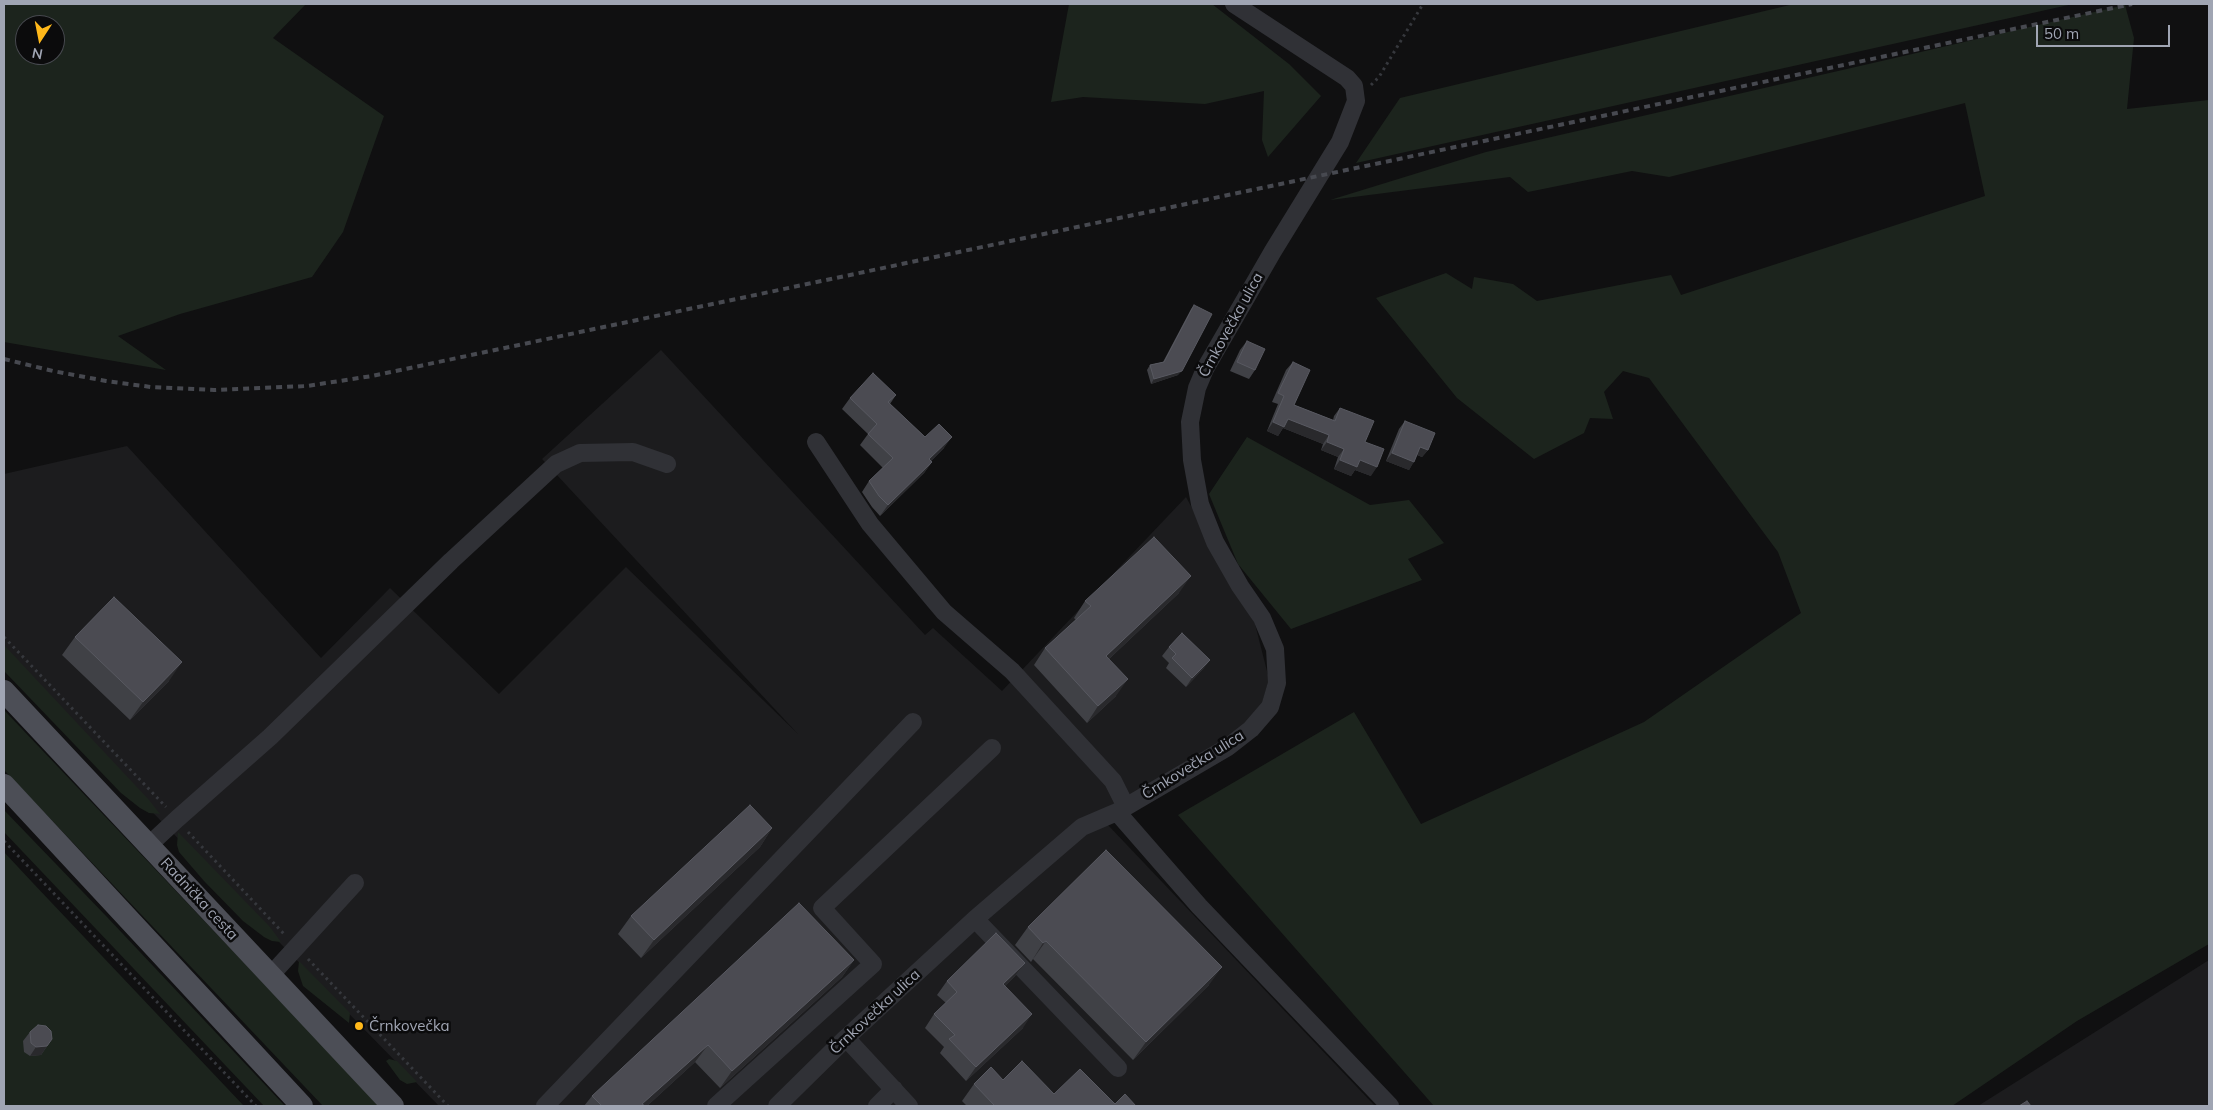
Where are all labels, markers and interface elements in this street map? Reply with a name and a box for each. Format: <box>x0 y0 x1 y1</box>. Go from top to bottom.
north arrow <box>15 15 65 65</box>
scale bar <box>2038 15 2172 47</box>
text: 50 m <box>2044 24 2079 43</box>
text: N <box>30 44 44 64</box>
street label: Črnkovečka ulica <box>1195 270 1267 380</box>
street label: Črnkovečka ulica <box>1139 726 1247 804</box>
street label: Radnička cesta <box>156 854 242 944</box>
street label: Črnkovečka ulica <box>826 966 924 1058</box>
place label: Črnkovečka <box>369 1017 450 1035</box>
marker: Črnkovečka <box>353 1020 365 1032</box>

